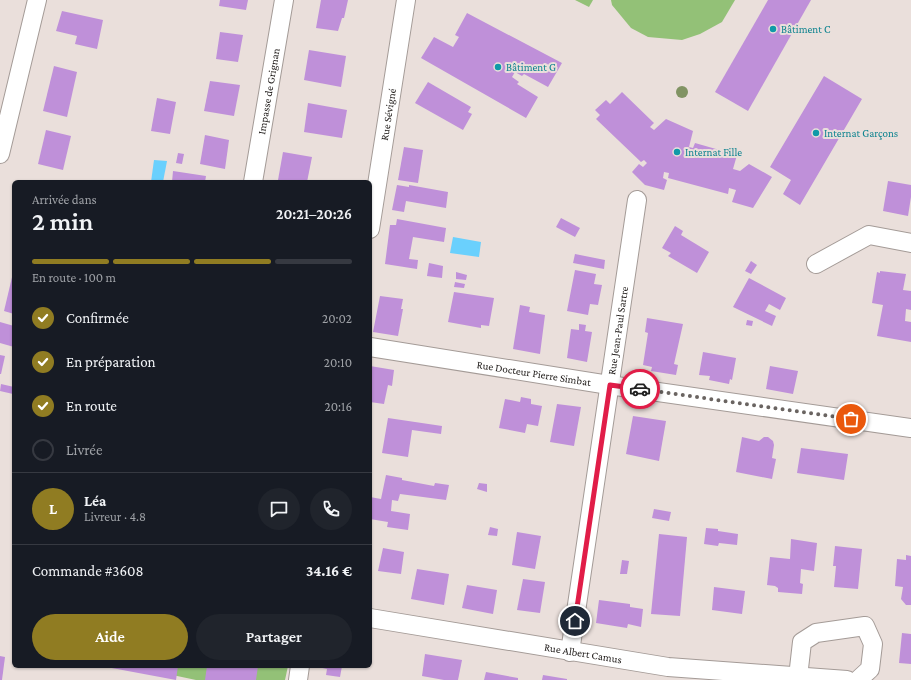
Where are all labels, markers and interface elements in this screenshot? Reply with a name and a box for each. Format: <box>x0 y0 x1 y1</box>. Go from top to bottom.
place label: Bâtiment C <box>781 23 831 35</box>
marker: Bâtiment C <box>768 24 778 34</box>
street label: Impasse de Grignan <box>255 47 282 135</box>
place label: Bâtiment G <box>506 61 556 73</box>
marker: Bâtiment G <box>493 62 503 72</box>
street label: Rue Sévigné <box>378 87 398 141</box>
place label: Internat Garçons <box>824 127 898 140</box>
marker: Internat Garçons <box>811 128 821 138</box>
place label: Internat Fille <box>685 146 742 158</box>
marker: Internat Fille <box>672 147 682 157</box>
text: Arrivée dans <box>32 192 97 207</box>
text: 20:21–20:26 <box>276 206 352 222</box>
text: 2 min <box>32 207 93 236</box>
text: En route · 100 m <box>32 270 116 285</box>
street label: Rue Jean-Paul Sartre <box>605 285 630 376</box>
icon: check <box>32 307 54 329</box>
text: Confirmée <box>66 310 129 326</box>
text: 20:02 <box>322 311 352 326</box>
icon: check <box>32 351 54 373</box>
text: En préparation <box>66 354 156 370</box>
text: 20:10 <box>324 355 352 370</box>
street label: Rue Docteur Pierre Simbat <box>476 358 592 388</box>
courier <box>620 369 660 409</box>
icon: car <box>629 378 651 400</box>
icon: check <box>32 395 54 417</box>
text: En route <box>66 398 117 414</box>
text: 20:16 <box>325 399 352 414</box>
pin <box>834 402 868 436</box>
icon: bag <box>840 408 862 430</box>
text: Livrée <box>66 442 103 458</box>
button: chat <box>258 488 300 530</box>
button: phone <box>310 488 352 530</box>
text: Léa <box>84 493 106 509</box>
text: L <box>49 501 57 517</box>
text: Livreur · 4.8 <box>84 509 146 524</box>
text: Commande #3608 <box>32 563 144 579</box>
text: 34.16 € <box>306 563 352 579</box>
pin <box>558 604 592 638</box>
icon: home <box>564 610 586 632</box>
button: Aide <box>32 614 188 660</box>
button: Partager <box>196 614 352 660</box>
street label: Rue Albert Camus <box>543 641 623 665</box>

